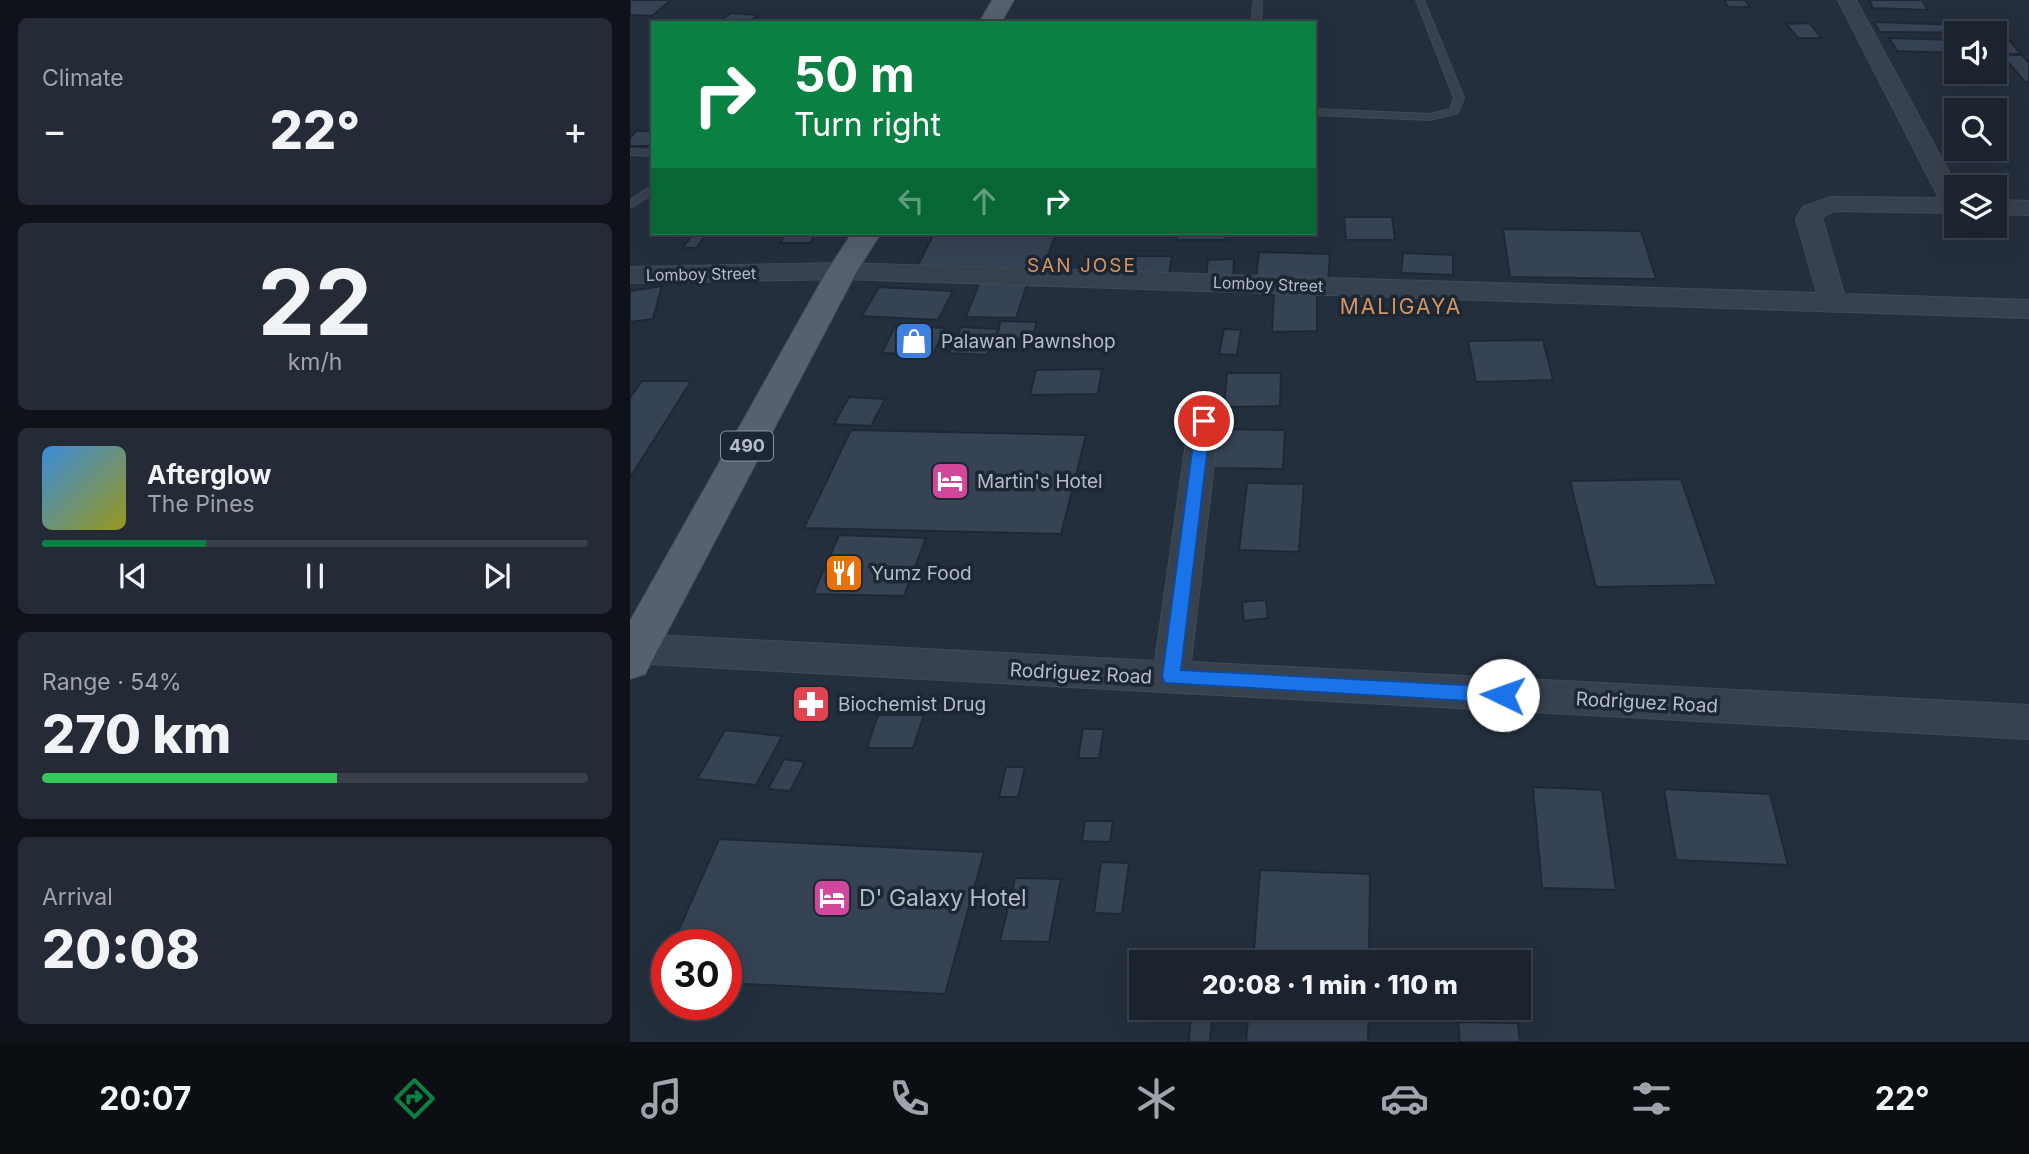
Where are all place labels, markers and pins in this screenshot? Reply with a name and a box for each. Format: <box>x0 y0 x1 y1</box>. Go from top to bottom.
shop icon: Palawan Pawnshop <box>893 320 935 362</box>
place label: Palawan Pawnshop <box>941 330 1116 353</box>
pin <box>1174 391 1234 451</box>
hotel icon: Martin's Hotel <box>929 460 971 502</box>
place label: Martin's Hotel <box>977 470 1103 493</box>
restaurant icon: Yumz Food <box>823 552 865 594</box>
place label: Yumz Food <box>871 562 972 585</box>
pharmacy icon: Biochemist Drug <box>790 683 832 725</box>
place label: Biochemist Drug <box>838 693 986 716</box>
hotel icon: D' Galaxy Hotel <box>811 877 853 919</box>
place label: D' Galaxy Hotel <box>859 884 1027 912</box>

